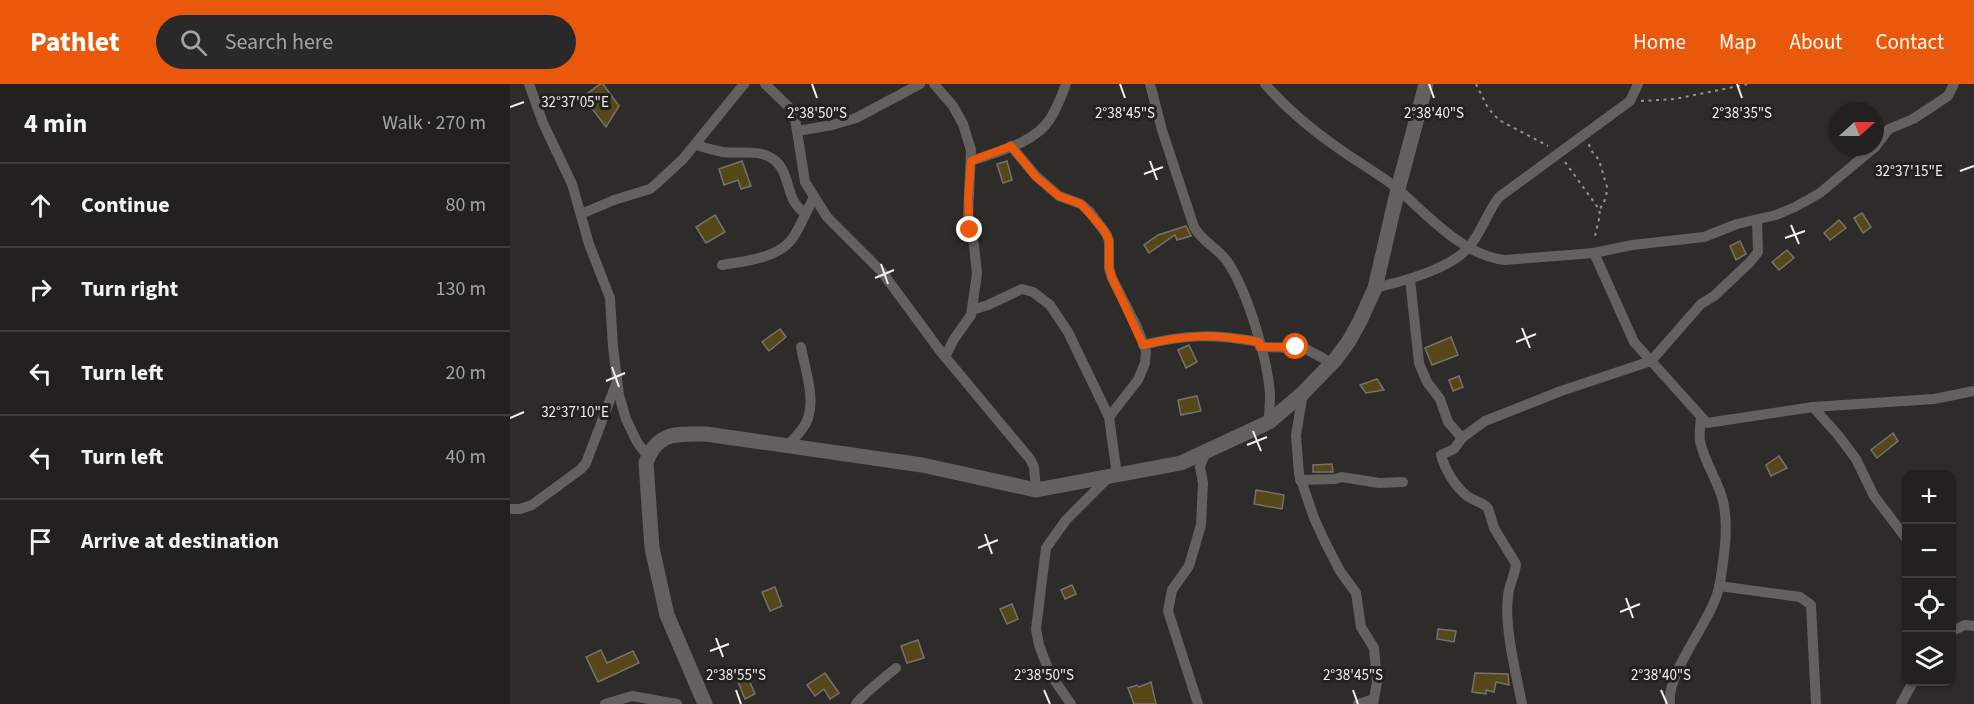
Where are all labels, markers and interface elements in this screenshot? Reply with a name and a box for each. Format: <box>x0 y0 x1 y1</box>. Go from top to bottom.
search box <box>156 15 576 69</box>
text: Pathlet <box>30 22 120 62</box>
icon: search <box>177 26 210 59</box>
text: Search here <box>225 26 333 58</box>
text: Home <box>1633 27 1686 57</box>
text: Map <box>1719 27 1757 57</box>
text: About <box>1790 27 1842 57</box>
text: Contact <box>1875 27 1944 57</box>
text: 32°37'05"E <box>541 92 609 113</box>
north arrow <box>1830 102 1884 156</box>
text: 2°38'50"S <box>787 103 847 124</box>
text: 2°38'45"S <box>1095 103 1155 124</box>
text: 2°38'40"S <box>1404 103 1464 124</box>
text: 2°38'35"S <box>1712 103 1772 124</box>
text: 4 min <box>24 105 87 142</box>
text: Walk · 270 m <box>382 109 486 137</box>
text: 32°37'15"E <box>1875 161 1943 182</box>
icon: ahead <box>24 189 57 222</box>
text: Continue <box>81 189 170 221</box>
text: 80 m <box>446 191 486 219</box>
route end <box>956 216 982 242</box>
icon: right <box>24 273 57 306</box>
text: Turn right <box>81 273 178 305</box>
text: 130 m <box>436 275 486 303</box>
route start <box>1282 333 1308 359</box>
icon: left <box>24 357 57 390</box>
text: Turn left <box>81 357 163 389</box>
text: 20 m <box>446 359 486 387</box>
text: 32°37'10"E <box>541 402 609 423</box>
icon: left <box>24 441 57 474</box>
text: Turn left <box>81 441 163 473</box>
text: 40 m <box>446 443 486 471</box>
map controls <box>1902 470 1956 686</box>
button: + <box>1902 470 1956 524</box>
button: − <box>1902 524 1956 578</box>
icon: arrive <box>24 525 57 558</box>
text: Arrive at destination <box>81 525 279 557</box>
button: locate <box>1902 578 1956 632</box>
button: layers <box>1902 632 1956 686</box>
text: 2°38'55"S <box>706 665 766 686</box>
text: 2°38'50"S <box>1014 665 1074 686</box>
text: 2°38'45"S <box>1323 665 1383 686</box>
text: 2°38'40"S <box>1631 665 1691 686</box>

